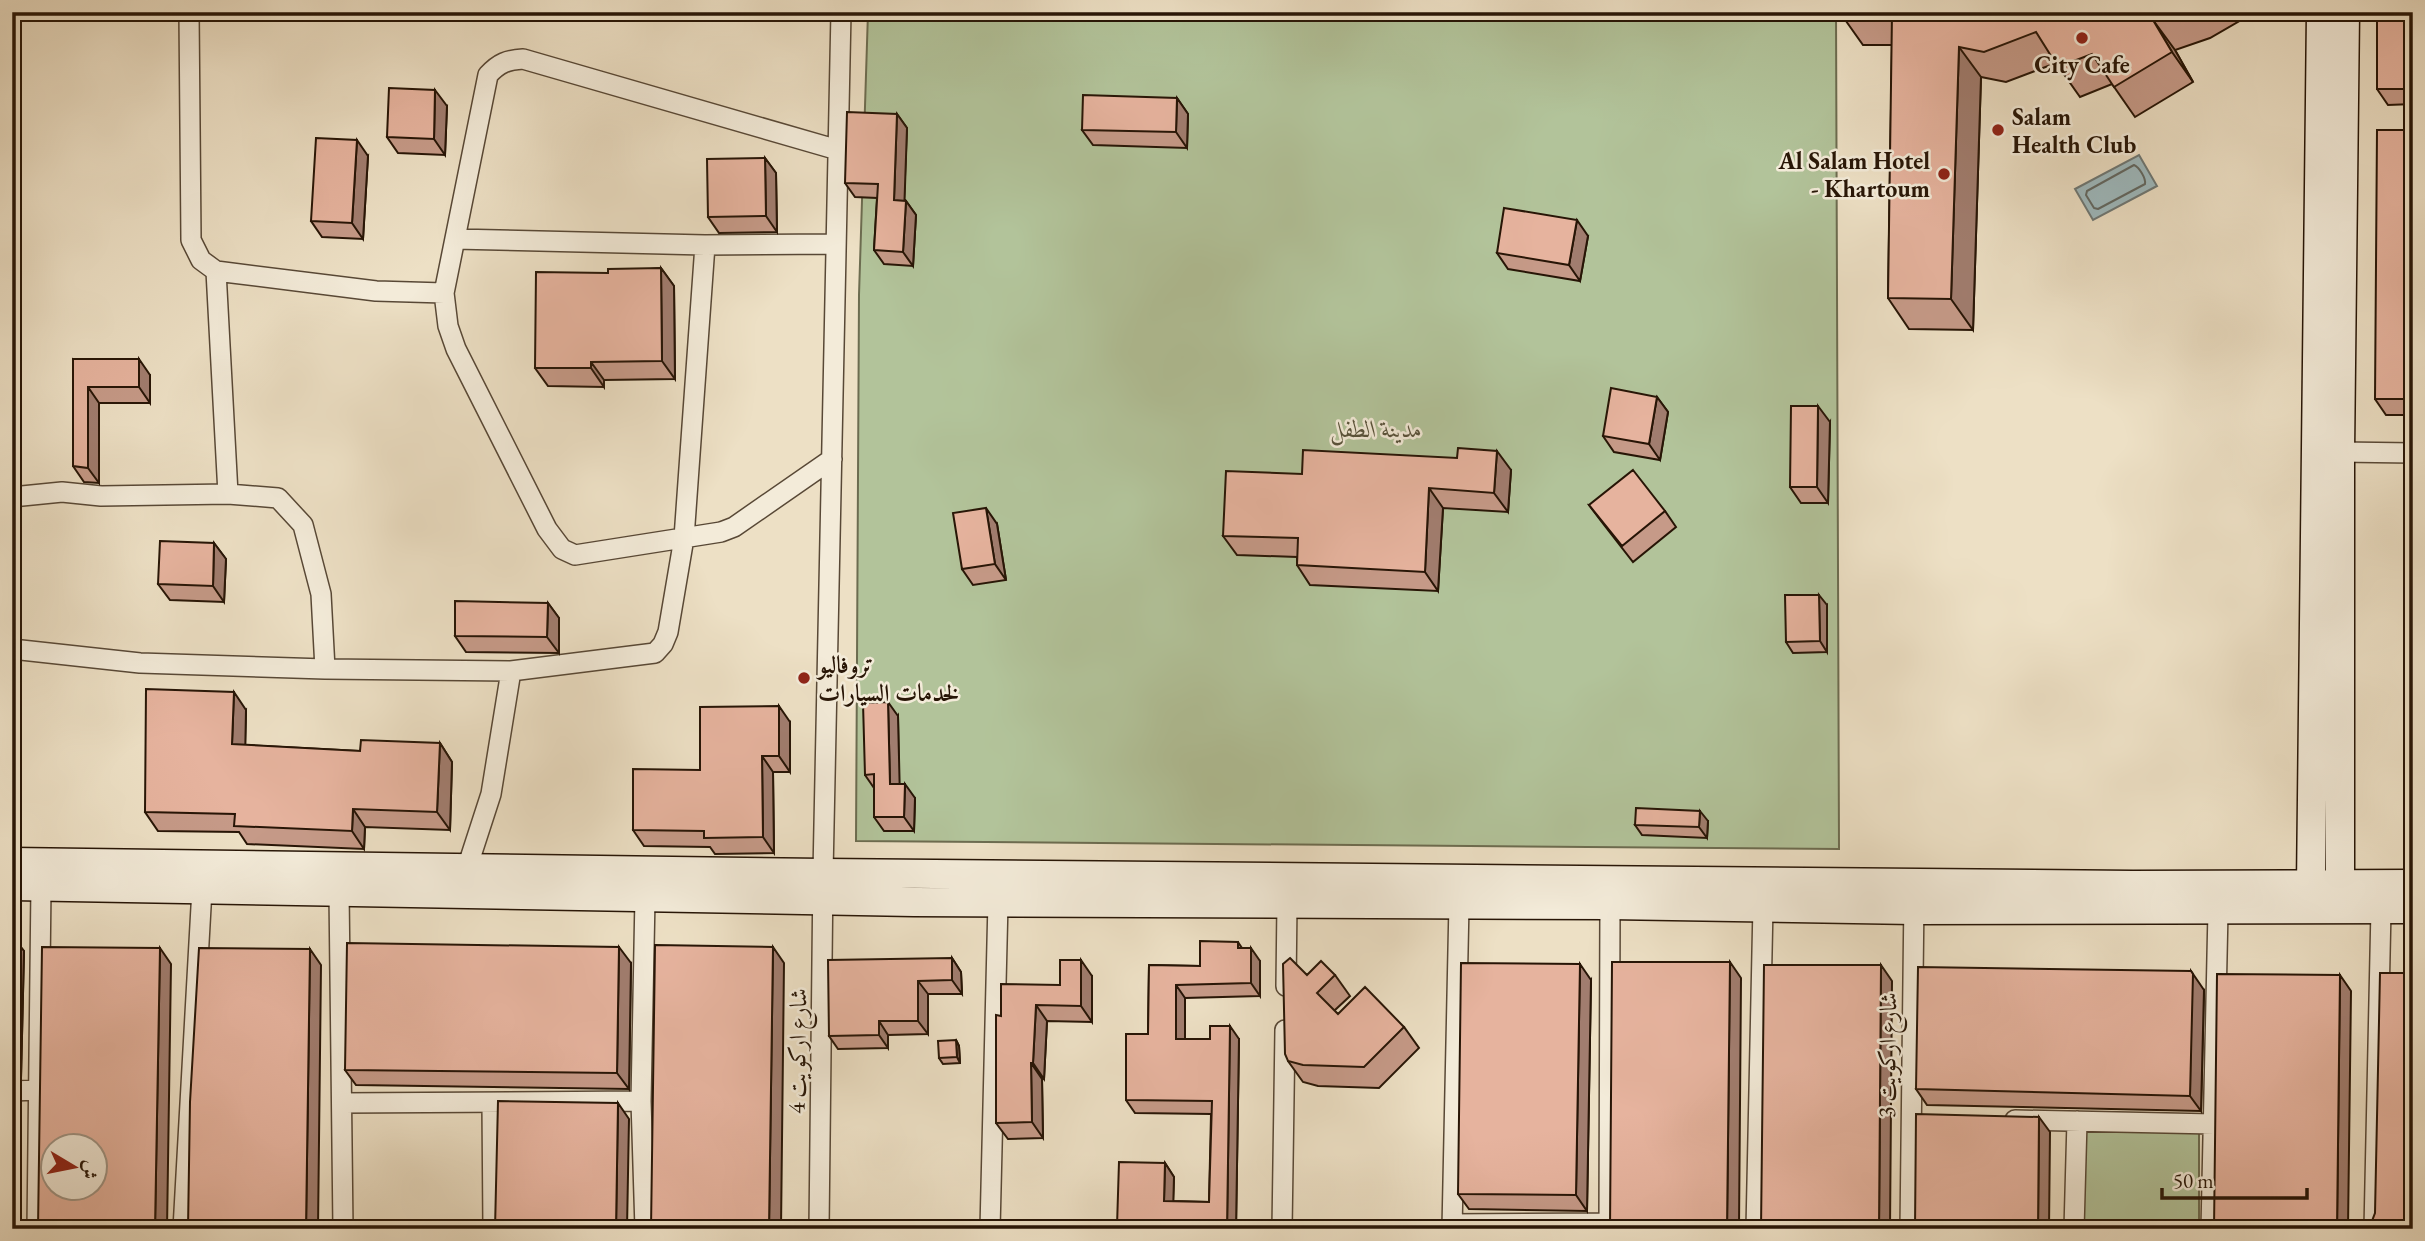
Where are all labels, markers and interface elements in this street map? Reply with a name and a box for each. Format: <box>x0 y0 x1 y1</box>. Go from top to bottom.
marker: City Cafe <box>2074 30 2090 46</box>
place label: City Cafe <box>2034 49 2130 81</box>
place label: Salam Health Club <box>2012 101 2136 160</box>
marker: Salam Health Club <box>1990 122 2006 138</box>
place label: Al Salam Hotel - Khartoum <box>1777 145 1930 204</box>
marker: Al Salam Hotel - Khartoum <box>1936 166 1952 182</box>
park label: مدينة الطفل <box>1330 413 1422 446</box>
place label: تروفاليو لخدمات السيارات <box>815 649 959 708</box>
marker: تروفاليو لخدمات السيارات <box>796 670 812 686</box>
street label: شارع اركويت 4 <box>780 988 819 1114</box>
street label: شارع اركويت 3 <box>1870 992 1909 1118</box>
north arrow <box>38 1132 108 1202</box>
scale bar <box>2162 1157 2308 1201</box>
text: ش <box>76 1158 104 1181</box>
text: 50 m <box>2173 1167 2214 1194</box>

